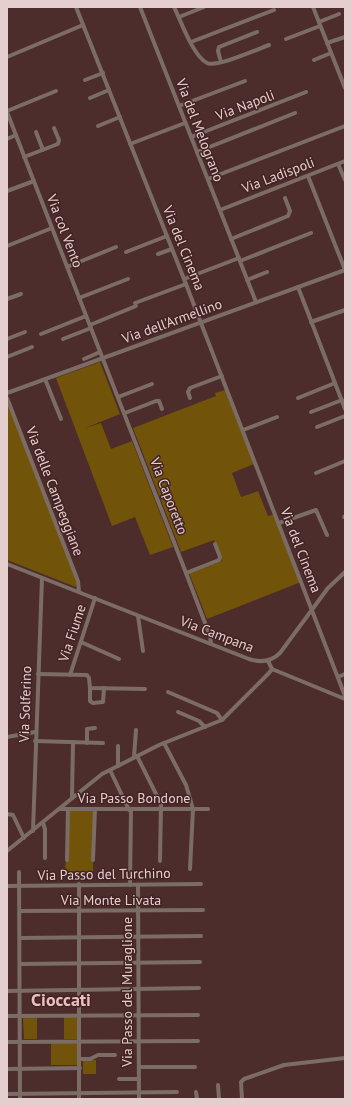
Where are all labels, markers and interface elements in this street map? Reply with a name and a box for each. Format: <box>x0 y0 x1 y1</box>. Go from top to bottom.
street label: Via del Melograno <box>172 75 228 184</box>
street label: Via Napoli <box>212 86 277 125</box>
street label: Via Ladispoli <box>238 153 317 197</box>
street label: Via col Vento <box>42 191 87 270</box>
street label: Via del Cinema <box>158 202 209 293</box>
street label: Via dell'Armellino <box>119 295 224 348</box>
street label: Via delle Campeggiane <box>22 423 88 558</box>
street label: Via Caporetto <box>146 454 192 537</box>
street label: Via del Cinema <box>276 504 325 595</box>
street label: Via Fiume <box>54 602 90 665</box>
street label: Via Campana <box>177 611 256 656</box>
street label: Via Solferino <box>15 665 35 744</box>
street label: Via Passo Bondone <box>77 789 190 807</box>
street label: Via Passo del Turchino <box>36 864 171 884</box>
street label: Via Monte Livata <box>60 891 161 909</box>
street label: Via Passo del Muraglione <box>118 917 136 1068</box>
district label: Cioccati <box>31 988 91 1011</box>

